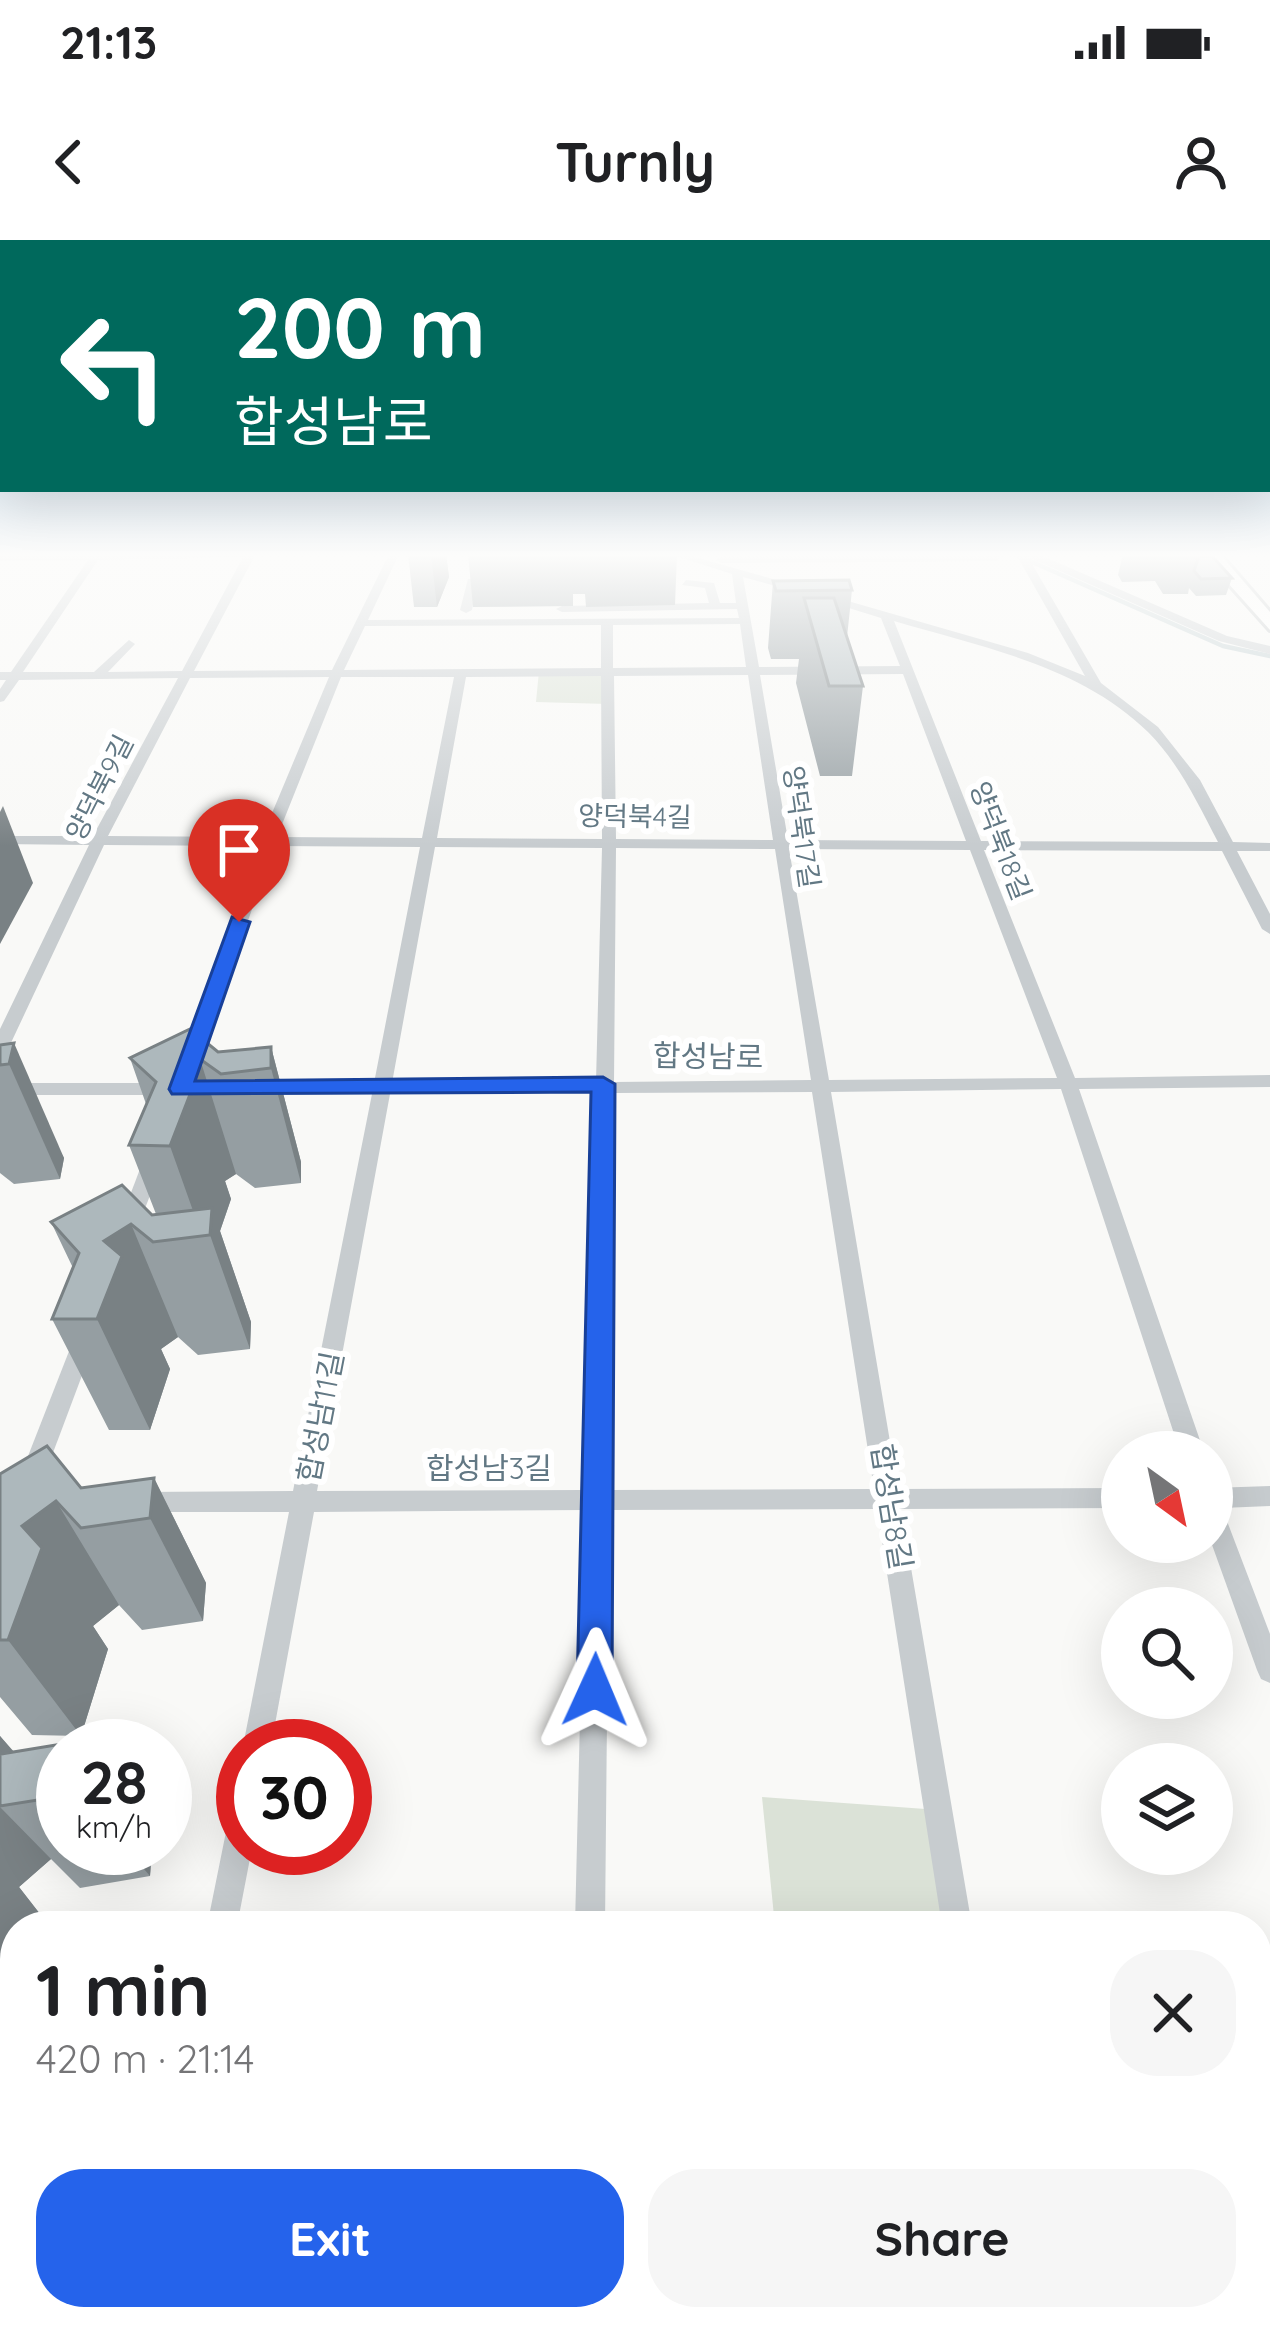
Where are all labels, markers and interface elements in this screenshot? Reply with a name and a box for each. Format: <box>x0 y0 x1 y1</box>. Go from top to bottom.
text: 21:13 <box>60 14 157 70</box>
text: Turnly <box>555 128 715 196</box>
icon: back <box>36 129 102 195</box>
icon: person <box>1168 129 1234 195</box>
text: 200 m <box>234 274 486 379</box>
icon: left <box>36 288 192 444</box>
text: 합성남로 <box>234 387 433 455</box>
street label: 양덕북9길 <box>58 729 140 846</box>
street label: 양덕북17길 <box>777 763 827 890</box>
street label: 양덕북18길 <box>963 777 1039 905</box>
street label: 양덕북4길 <box>578 798 692 834</box>
pin <box>188 799 290 922</box>
icon: arrive <box>206 817 272 883</box>
street label: 합성남로 <box>652 1036 764 1076</box>
street label: 합성남11길 <box>289 1348 351 1486</box>
north arrow <box>1101 1431 1233 1563</box>
map controls <box>1101 1431 1233 1875</box>
street label: 합성남8길 <box>863 1441 921 1572</box>
street label: 합성남3길 <box>426 1449 552 1487</box>
button: search <box>1101 1587 1233 1719</box>
position arrow <box>532 1627 658 1753</box>
speed limit sign: 30 <box>216 1719 372 1875</box>
button: layers <box>1101 1743 1233 1875</box>
text: 28 <box>80 1744 148 1819</box>
text: km/h <box>76 1808 152 1846</box>
text: 1 min <box>36 1944 210 2034</box>
button: close <box>1110 1950 1236 2076</box>
text: 420 m · 21:14 <box>36 2034 254 2083</box>
button: Exit <box>36 2169 624 2307</box>
button: Share <box>648 2169 1236 2307</box>

